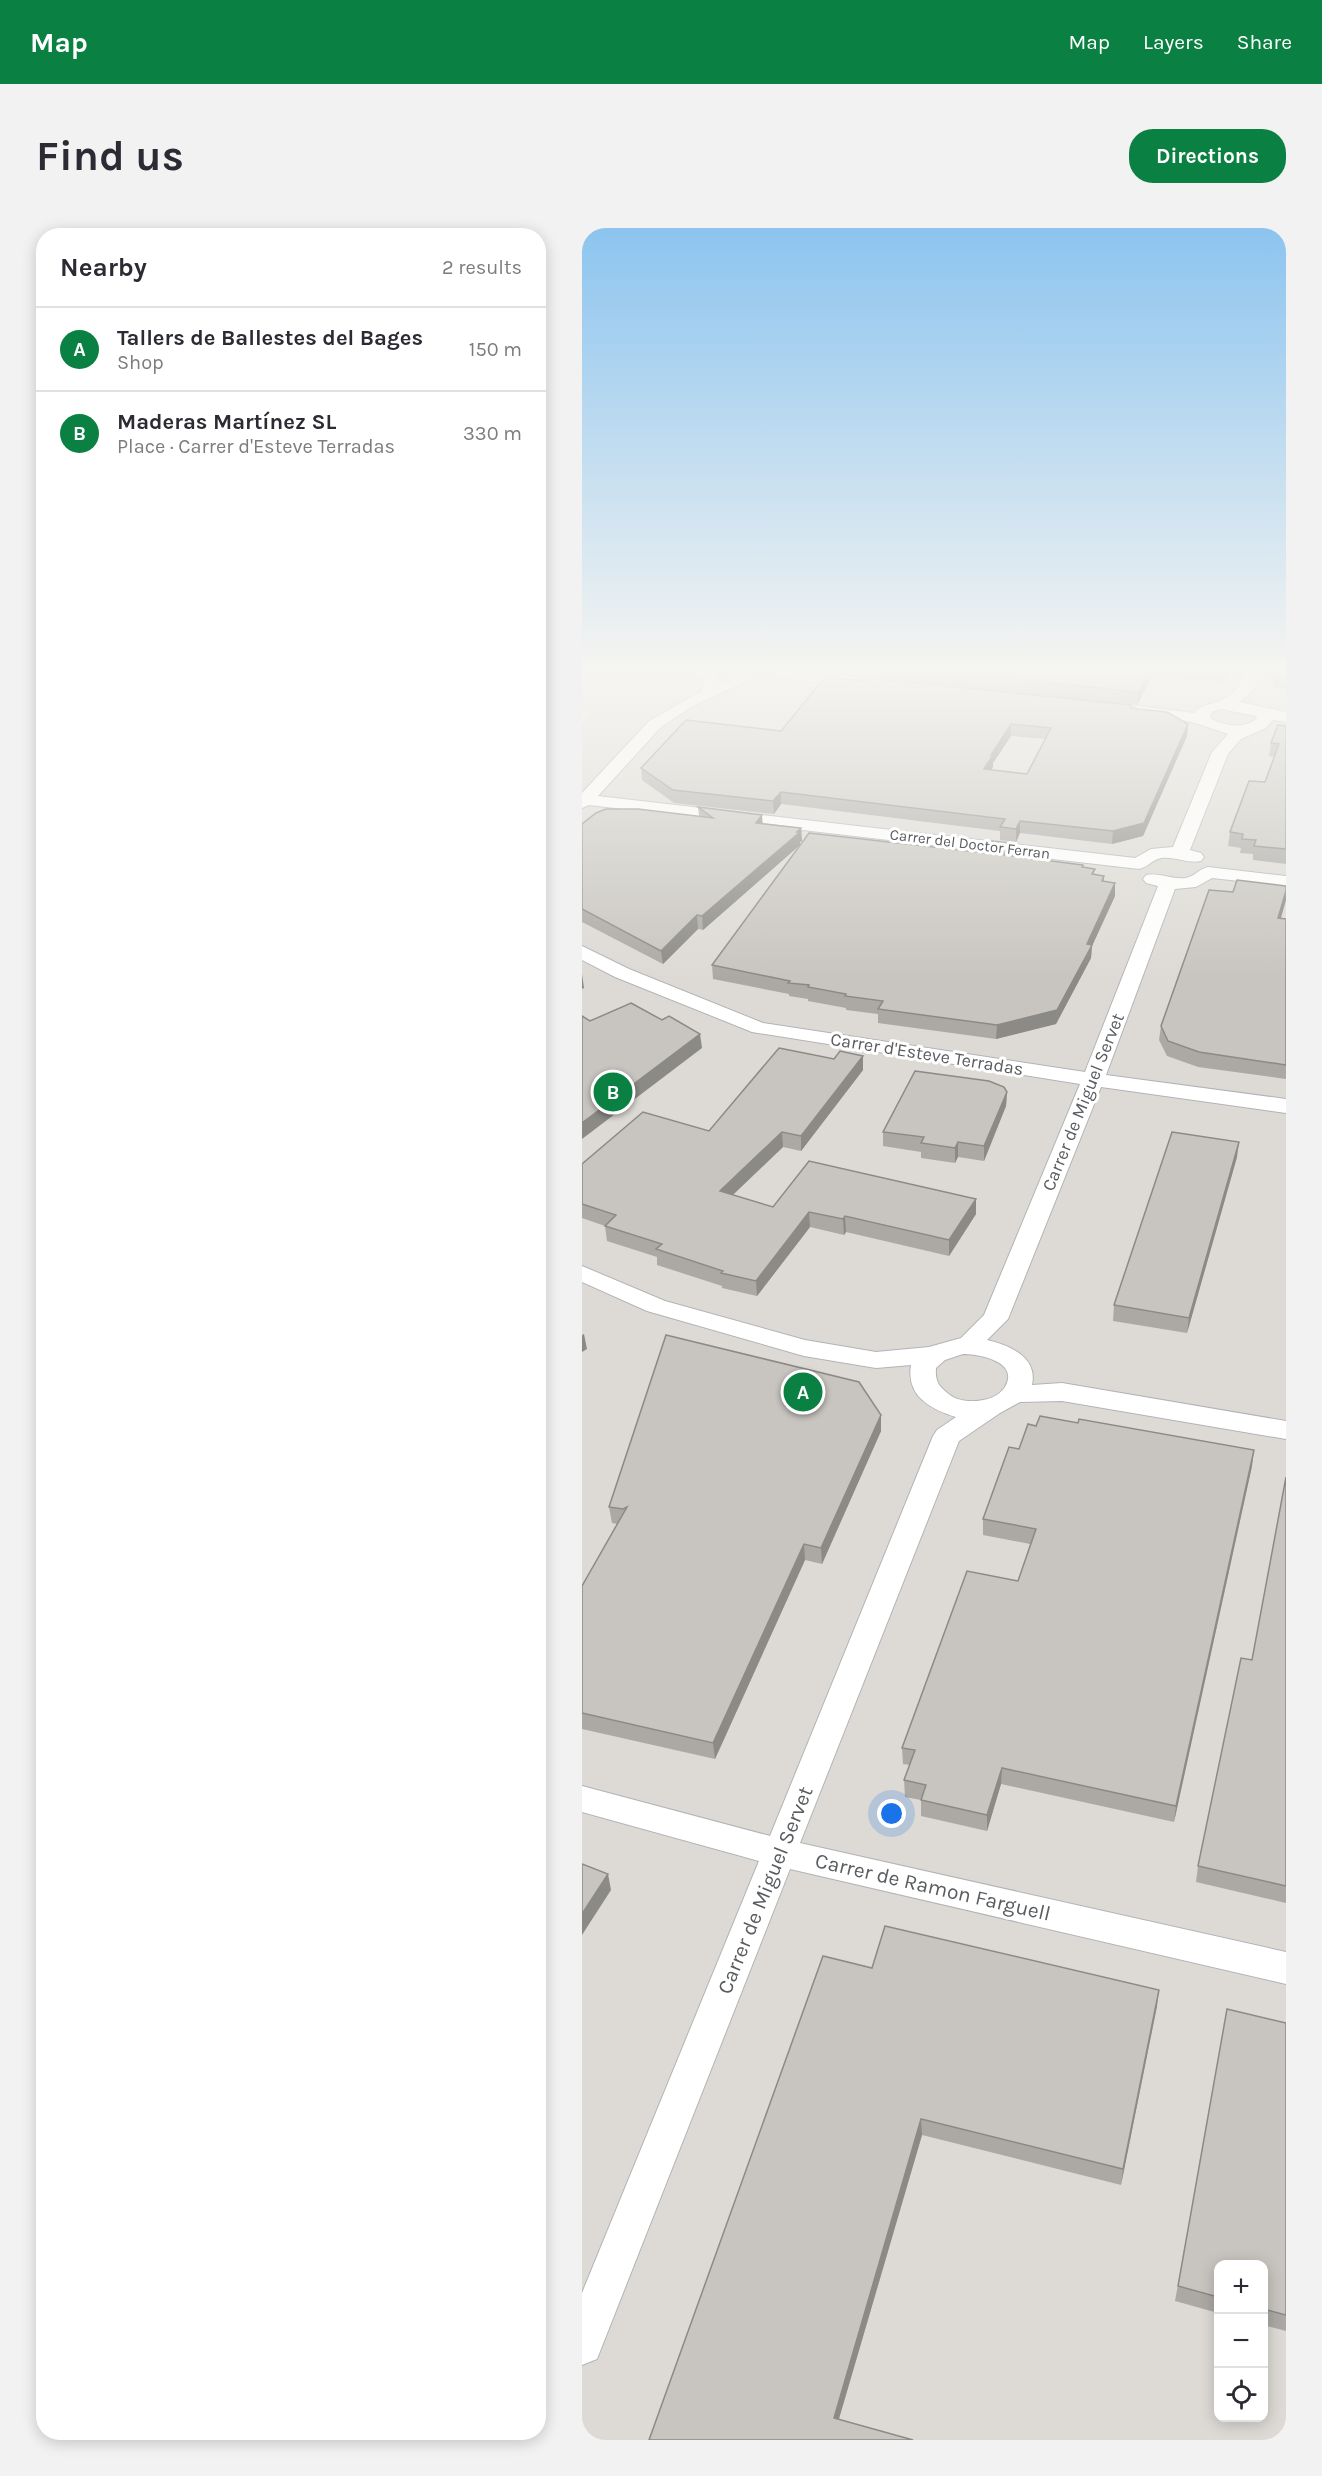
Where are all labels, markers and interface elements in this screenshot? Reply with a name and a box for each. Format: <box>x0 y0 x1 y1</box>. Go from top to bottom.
text: Map <box>30 26 88 59</box>
text: Map <box>1068 30 1110 54</box>
text: Layers <box>1143 30 1204 54</box>
text: Share <box>1237 30 1292 54</box>
button: Directions <box>1129 129 1286 183</box>
text: Find us <box>36 131 184 181</box>
text: Nearby <box>60 252 147 283</box>
text: 2 results <box>442 256 522 279</box>
text: Tallers de Ballestes del Bages <box>117 325 423 351</box>
text: A <box>73 338 86 361</box>
text: 150 m <box>469 338 522 361</box>
text: Shop <box>117 351 164 374</box>
text: Maderas Martínez SL <box>117 409 336 435</box>
text: B <box>73 422 86 445</box>
text: 330 m <box>463 422 522 445</box>
text: Place · Carrer d'Esteve Terradas <box>117 435 395 458</box>
street label: Carrer del Doctor Ferran <box>889 825 1051 863</box>
street label: Carrer de Miguel Servet <box>1037 1010 1129 1194</box>
street label: Carrer d'Esteve Terradas <box>829 1028 1025 1080</box>
pin: B <box>594 1070 633 1114</box>
pin: A <box>784 1370 822 1414</box>
street label: Carrer de Miguel Servet <box>712 1783 818 1997</box>
your location <box>877 1799 906 1828</box>
street label: Carrer de Ramon Farguell <box>813 1848 1053 1926</box>
map controls <box>1214 2260 1268 2422</box>
button: + <box>1214 2260 1268 2314</box>
button: − <box>1214 2314 1268 2368</box>
button: locate <box>1214 2368 1268 2422</box>

